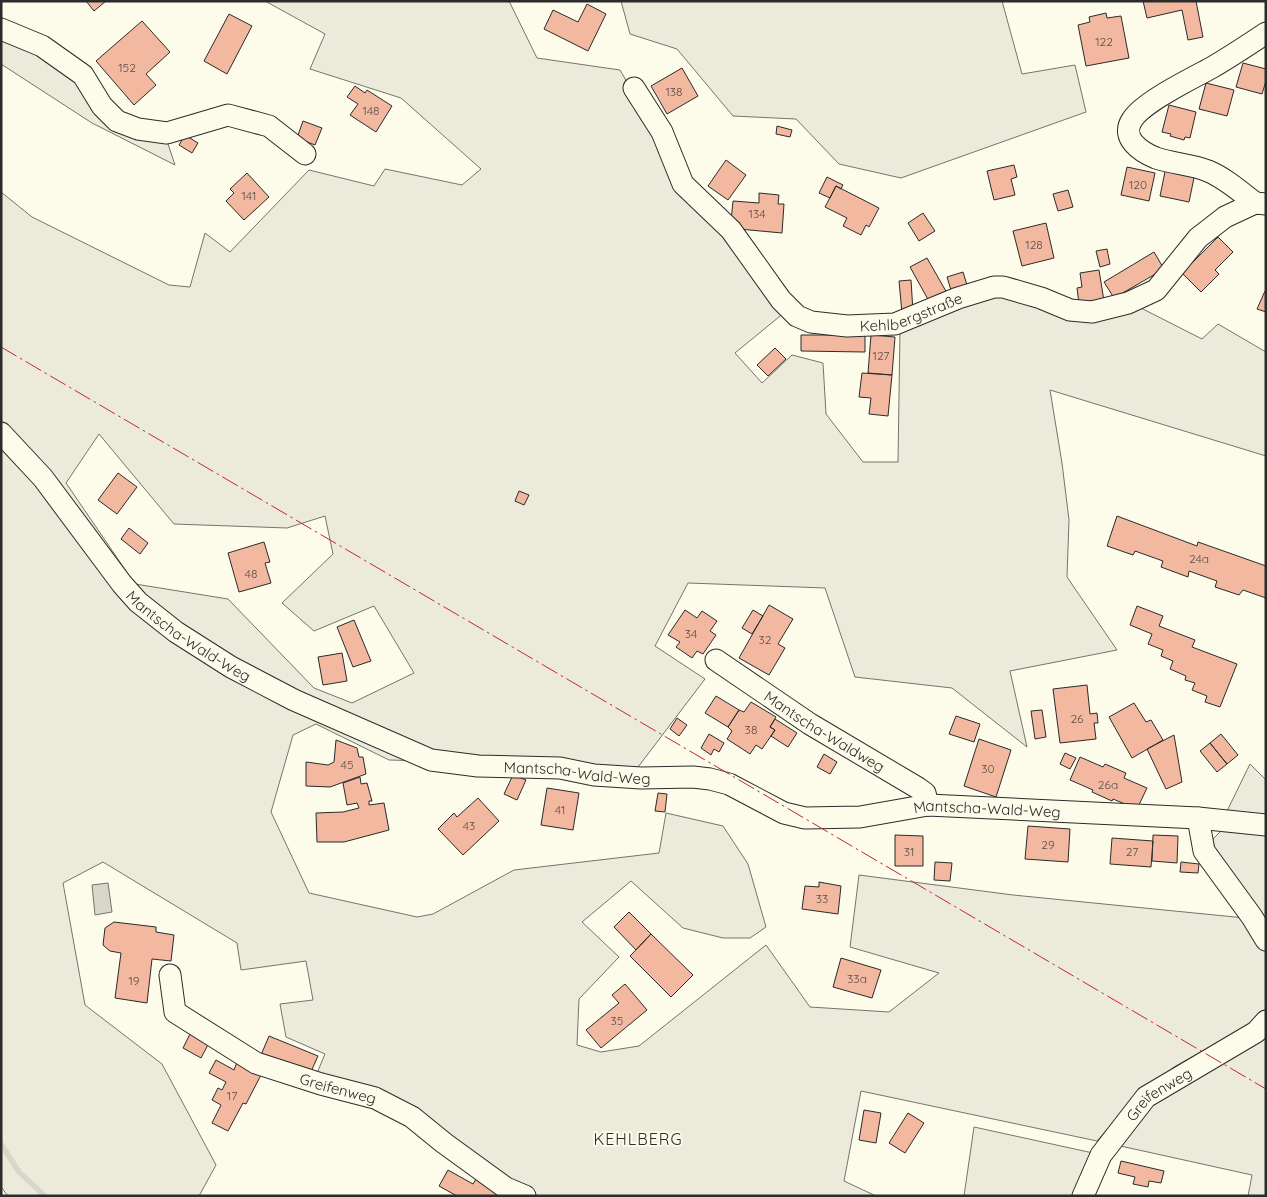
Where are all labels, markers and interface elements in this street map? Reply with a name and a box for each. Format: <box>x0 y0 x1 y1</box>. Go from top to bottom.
house number: 122 <box>1095 34 1113 49</box>
house number: 152 <box>118 60 136 75</box>
house number: 138 <box>665 84 683 99</box>
house number: 148 <box>362 103 380 118</box>
house number: 120 <box>1129 177 1147 192</box>
house number: 141 <box>242 188 256 203</box>
house number: 134 <box>748 206 766 221</box>
house number: 128 <box>1025 237 1043 252</box>
street label: Kehlbergstraße <box>859 288 965 335</box>
house number: 127 <box>872 348 890 363</box>
house number: 24a <box>1189 551 1209 566</box>
house number: 48 <box>245 566 257 581</box>
street label: Mantscha-Wald-Weg <box>122 586 254 685</box>
house number: 34 <box>685 626 697 641</box>
house number: 32 <box>759 632 772 647</box>
street label: Mantscha-Waldweg <box>761 686 889 776</box>
house number: 26 <box>1070 711 1084 726</box>
house number: 38 <box>745 722 757 737</box>
house number: 45 <box>341 757 353 772</box>
street label: Mantscha-Wald-Weg <box>503 757 651 787</box>
house number: 30 <box>981 761 995 776</box>
house number: 26a <box>1098 777 1118 792</box>
street label: Mantscha-Wald-Weg <box>912 795 1061 821</box>
house number: 41 <box>555 802 565 817</box>
house number: 43 <box>463 818 475 833</box>
house number: 29 <box>1041 837 1055 852</box>
house number: 31 <box>904 844 914 859</box>
house number: 27 <box>1126 844 1138 859</box>
house number: 33 <box>816 891 828 906</box>
house number: 33a <box>847 971 867 986</box>
house number: 19 <box>128 973 140 988</box>
house number: 35 <box>611 1013 623 1028</box>
street label: Greifenweg <box>1122 1063 1195 1125</box>
street label: Greifenweg <box>297 1068 379 1107</box>
house number: 17 <box>227 1088 237 1103</box>
district label: KEHLBERG <box>593 1129 683 1149</box>

